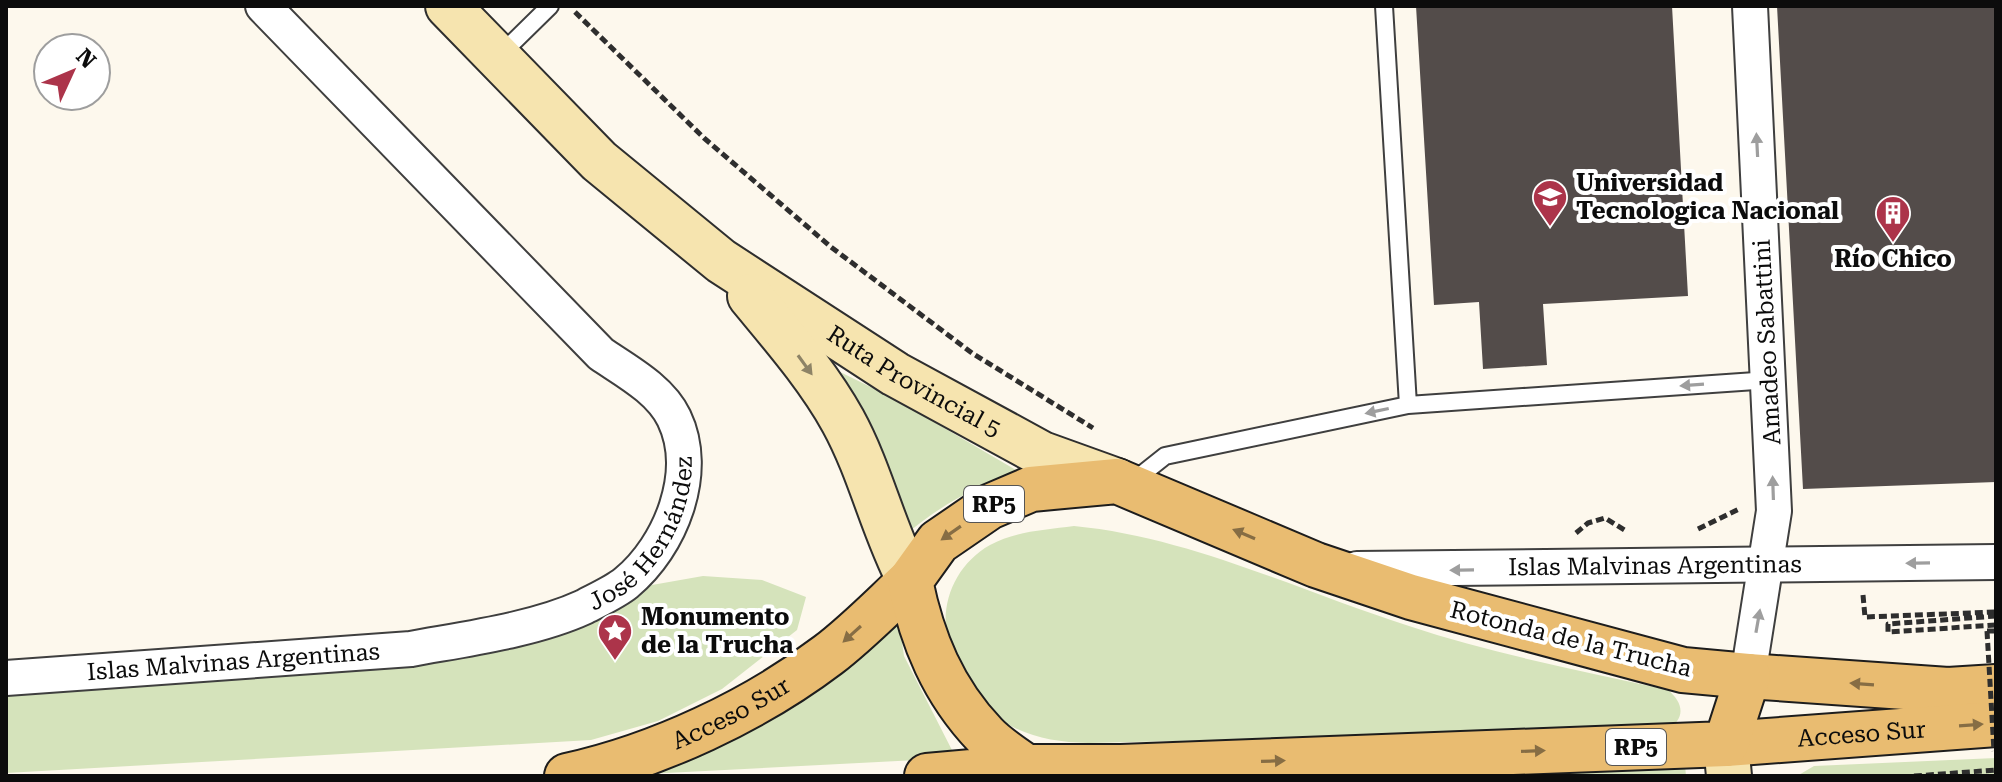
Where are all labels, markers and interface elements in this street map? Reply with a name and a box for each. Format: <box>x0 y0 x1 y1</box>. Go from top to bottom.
north arrow <box>32 32 112 112</box>
text: N <box>71 44 101 73</box>
one-way arrow <box>1750 132 1763 157</box>
place label: Universidad Tecnologica Nacional <box>1576 169 1839 225</box>
school or university icon: Universidad Tecnologica Nacional <box>1531 178 1569 228</box>
building icon: Río Chico <box>1874 194 1912 244</box>
street label: Amadeo Sabattini <box>1748 238 1786 446</box>
place label: Río Chico <box>1834 245 1952 273</box>
street label: Ruta Provincial 5 <box>822 320 1006 443</box>
one-way arrow <box>797 354 812 375</box>
one-way arrow <box>1679 379 1704 392</box>
one-way arrow <box>1364 405 1389 418</box>
street label: José Hernández <box>584 457 698 616</box>
one-way arrow <box>1767 475 1780 501</box>
road number: RP5 <box>964 486 1024 522</box>
one-way arrow <box>940 525 962 541</box>
one-way arrow <box>1232 528 1256 541</box>
street label: Islas Malvinas Argentinas <box>1508 550 1802 581</box>
one-way arrow <box>1905 557 1930 570</box>
one-way arrow <box>1449 563 1474 576</box>
street label: Rotonda de la Trucha <box>1447 595 1695 683</box>
place label: Monumento de la Trucha <box>641 603 793 659</box>
one-way arrow <box>1752 608 1764 633</box>
place icon: Monumento de la Trucha <box>596 612 634 662</box>
one-way arrow <box>843 624 862 642</box>
street label: Islas Malvinas Argentinas <box>86 637 381 686</box>
street label: Acceso Sur <box>668 671 795 755</box>
one-way arrow <box>1849 677 1874 690</box>
street label: Acceso Sur <box>1796 715 1927 753</box>
one-way arrow <box>1959 719 1984 732</box>
road number: RP5 <box>1606 729 1666 765</box>
one-way arrow <box>1521 745 1546 758</box>
one-way arrow <box>1261 755 1286 768</box>

